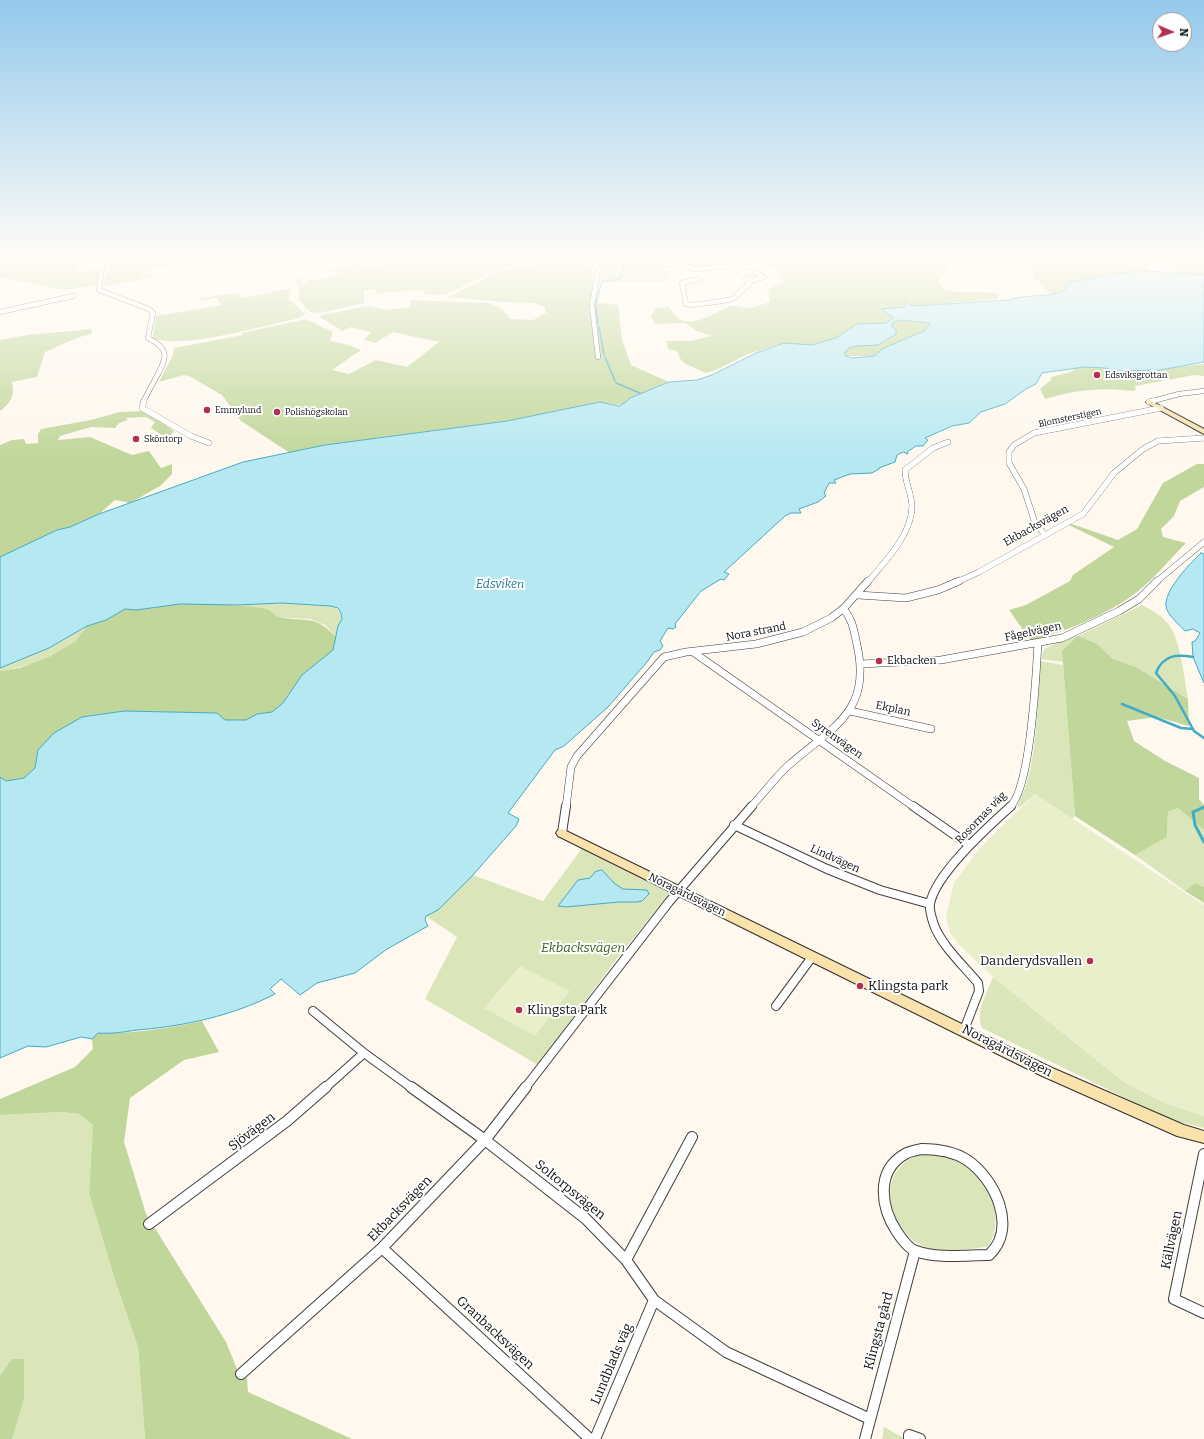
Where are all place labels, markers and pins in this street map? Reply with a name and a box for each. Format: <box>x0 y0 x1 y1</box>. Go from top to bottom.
marker: Edsviksgrottan <box>1092 370 1102 380</box>
place label: Edsviksgrottan <box>1105 370 1167 380</box>
marker: Emmylund <box>202 405 212 415</box>
place label: Emmylund <box>215 405 261 415</box>
marker: Polishögskolan <box>272 407 282 417</box>
place label: Polishögskolan <box>285 407 348 417</box>
marker: Sköntorp <box>131 434 141 444</box>
place label: Sköntorp <box>144 434 183 444</box>
place label: Ekbacken <box>887 654 937 668</box>
marker: Ekbacken <box>874 656 884 666</box>
place label: Danderydsvallen <box>980 953 1082 969</box>
marker: Danderydsvallen <box>1085 956 1095 966</box>
place label: Klingsta park <box>868 978 948 994</box>
marker: Klingsta park <box>855 981 865 991</box>
place label: Klingsta Park <box>527 1002 607 1018</box>
marker: Klingsta Park <box>514 1005 524 1015</box>

